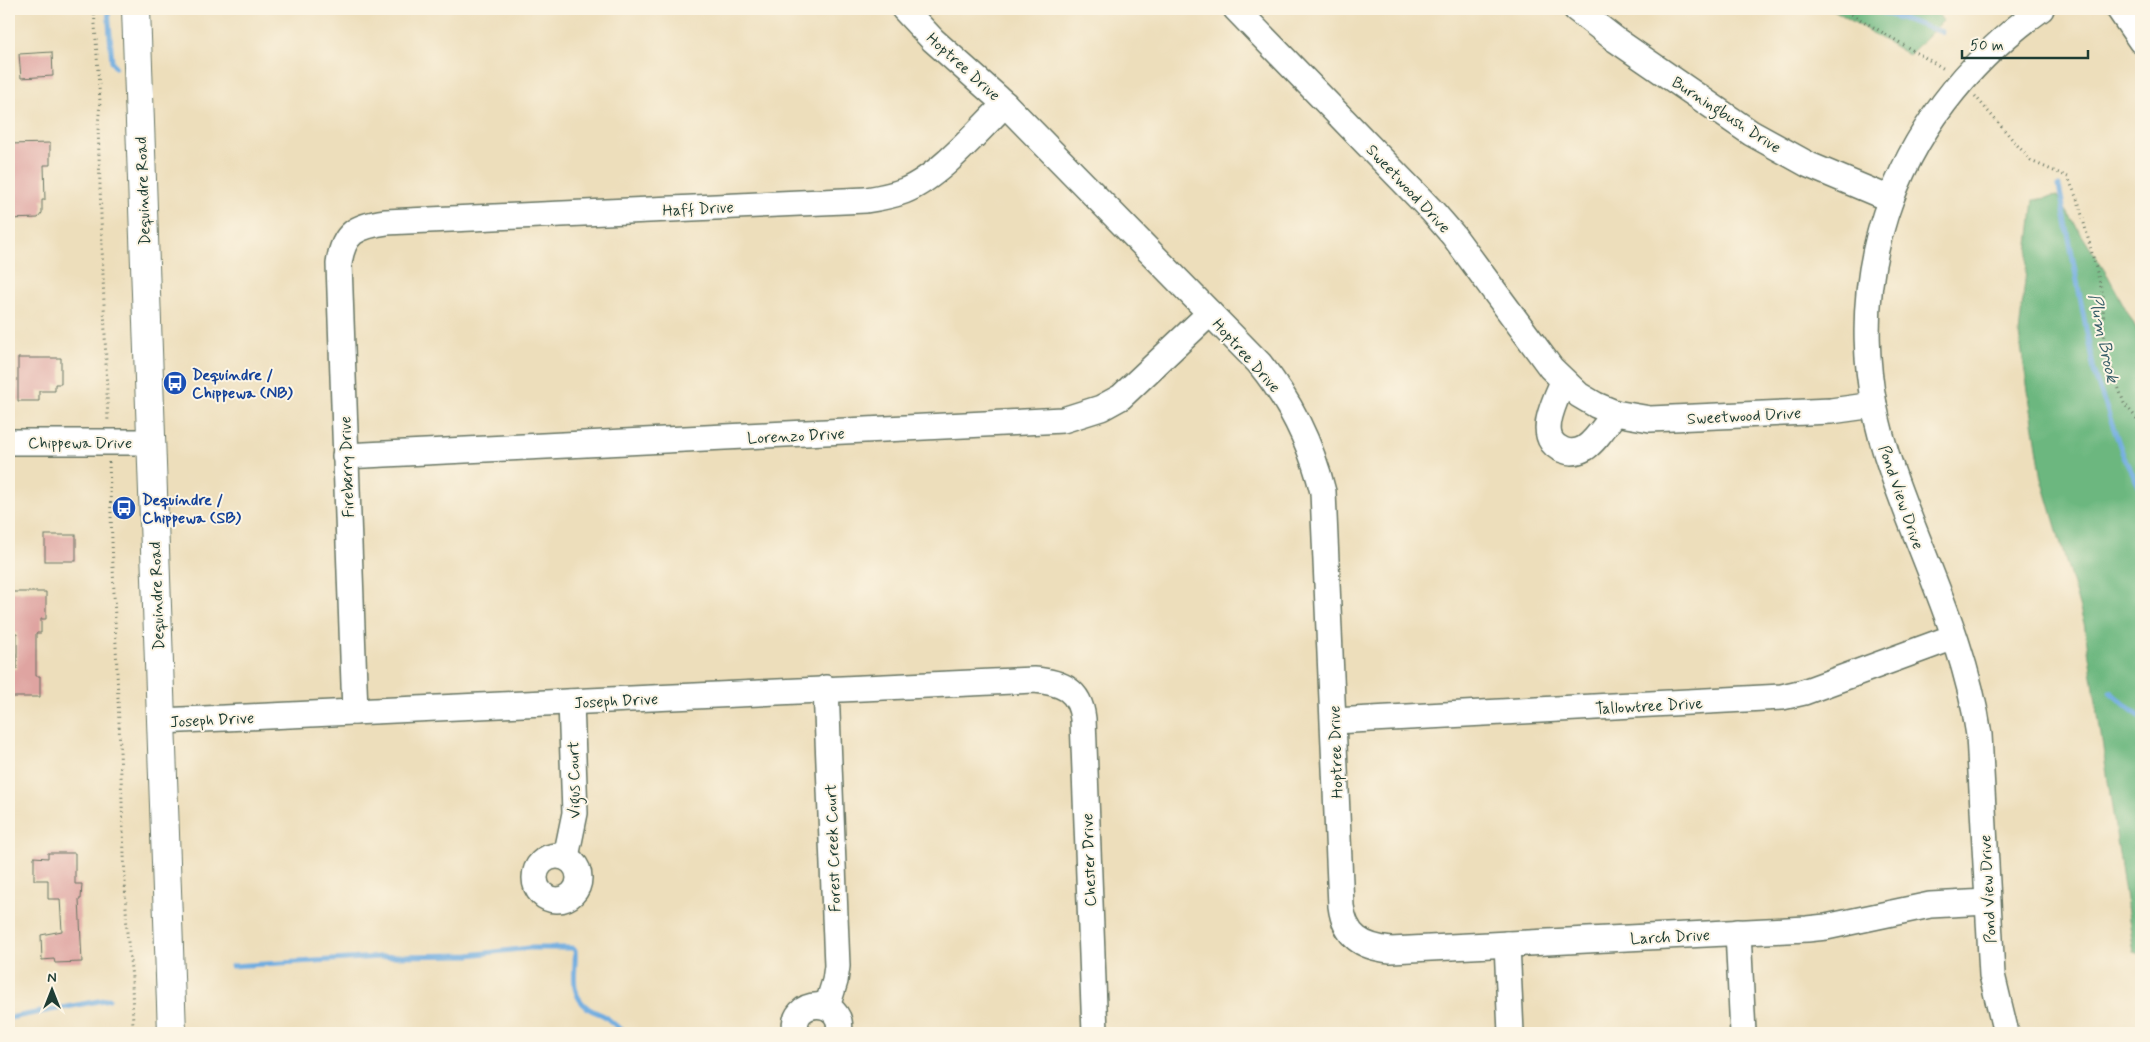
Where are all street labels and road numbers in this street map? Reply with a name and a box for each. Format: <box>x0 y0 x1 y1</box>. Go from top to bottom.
street label: Hoptree Drive <box>921 28 1005 106</box>
street label: Burningbush Drive <box>1667 72 1785 159</box>
street label: Dequindre Road <box>131 136 156 246</box>
street label: Sweetwood Drive <box>1361 140 1455 238</box>
street label: Haff Drive <box>662 197 734 222</box>
street label: Hoptree Drive <box>1207 314 1285 398</box>
street label: Sweetwood Drive <box>1686 403 1802 430</box>
street label: Fireberry Drive <box>335 416 360 518</box>
street label: Lorenzo Drive <box>747 423 845 450</box>
street label: Chippewa Drive <box>28 433 132 454</box>
street label: Pond View Drive <box>1873 443 1928 552</box>
street label: Dequindre Road <box>145 541 170 651</box>
street label: Joseph Drive <box>573 689 659 714</box>
street label: Tallowtree Drive <box>1595 693 1704 720</box>
street label: Hoptree Drive <box>1324 705 1349 799</box>
street label: Joseph Drive <box>169 708 255 733</box>
street label: Vigus Court <box>563 741 587 819</box>
street label: Forest Creek Court <box>821 783 846 912</box>
street label: Chester Drive <box>1077 813 1102 907</box>
street label: Pond View Drive <box>1975 834 2002 944</box>
street label: Larch Drive <box>1630 925 1711 950</box>

